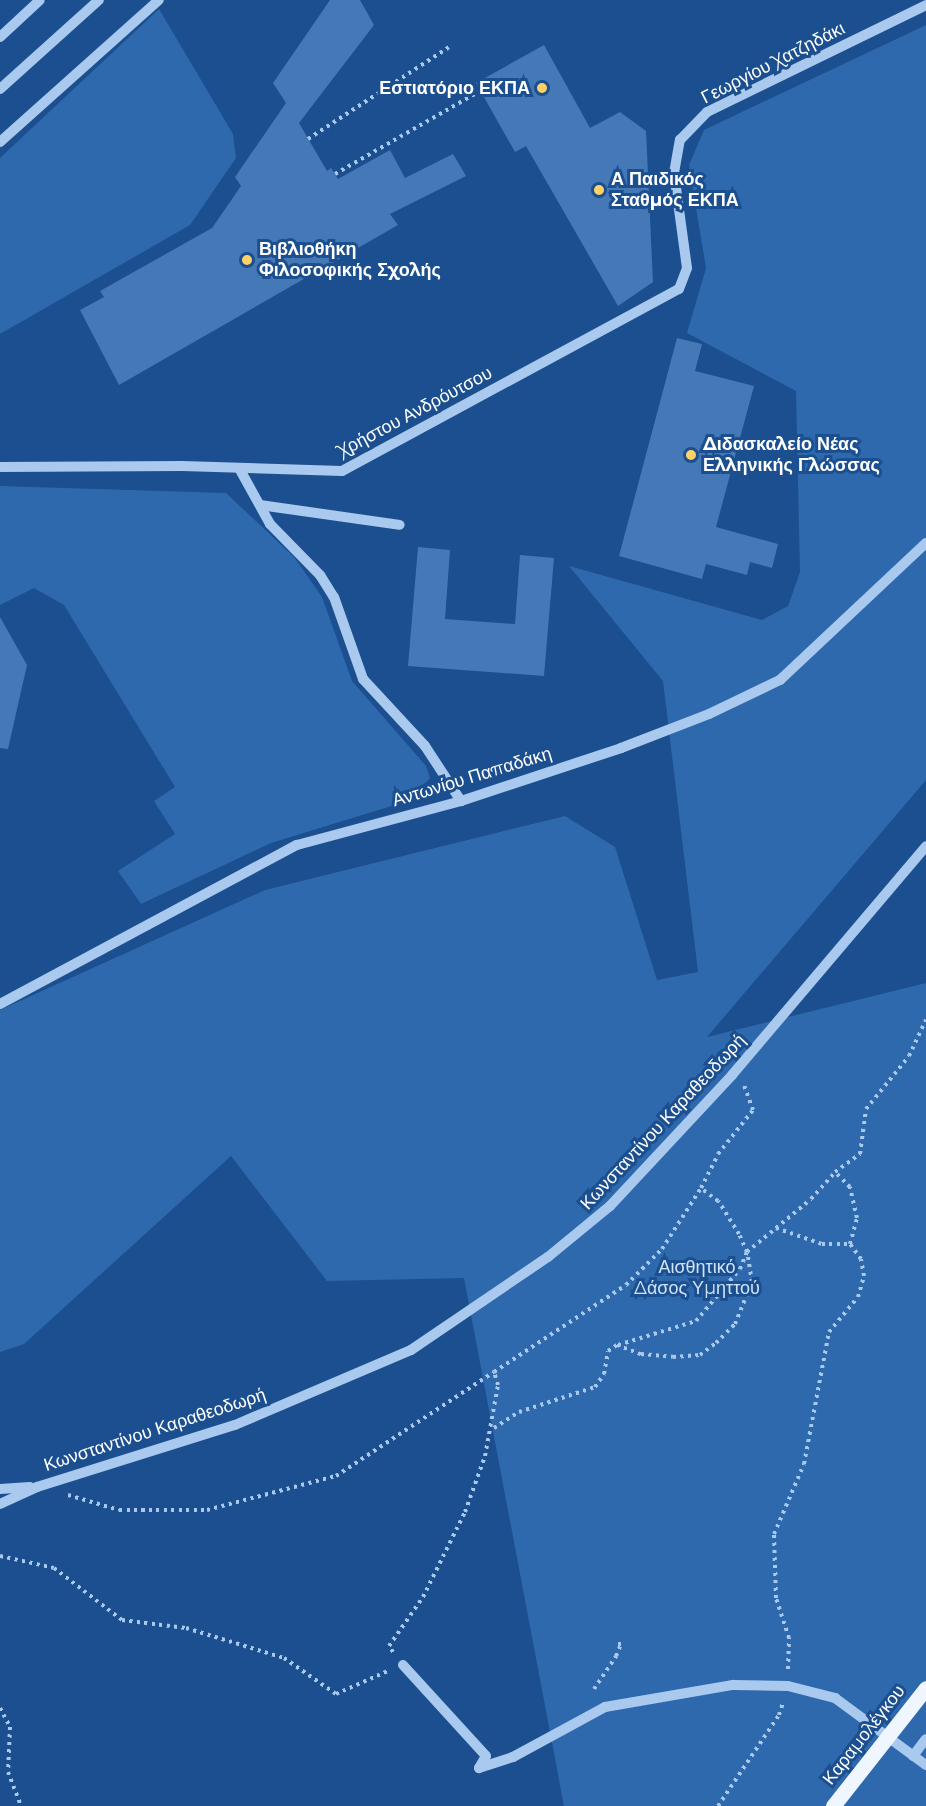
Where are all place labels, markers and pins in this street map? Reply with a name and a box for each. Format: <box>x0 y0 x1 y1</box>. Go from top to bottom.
place label: Εστιατόριο ΕΚΠΑ <box>379 77 530 99</box>
marker: Εστιατόριο ΕΚΠΑ <box>535 81 549 95</box>
place label: Α Παιδικός Σταθμός ΕΚΠΑ <box>611 169 739 212</box>
marker: Α Παιδικός Σταθμός ΕΚΠΑ <box>592 183 606 197</box>
place label: Βιβλιοθήκη Φιλοσοφικής Σχολής <box>259 239 441 282</box>
marker: Βιβλιοθήκη Φιλοσοφικής Σχολής <box>240 253 254 267</box>
place label: Διδασκαλείο Νέας Ελληνικής Γλώσσας <box>703 434 880 476</box>
marker: Διδασκαλείο Νέας Ελληνικής Γλώσσας <box>684 448 698 462</box>

